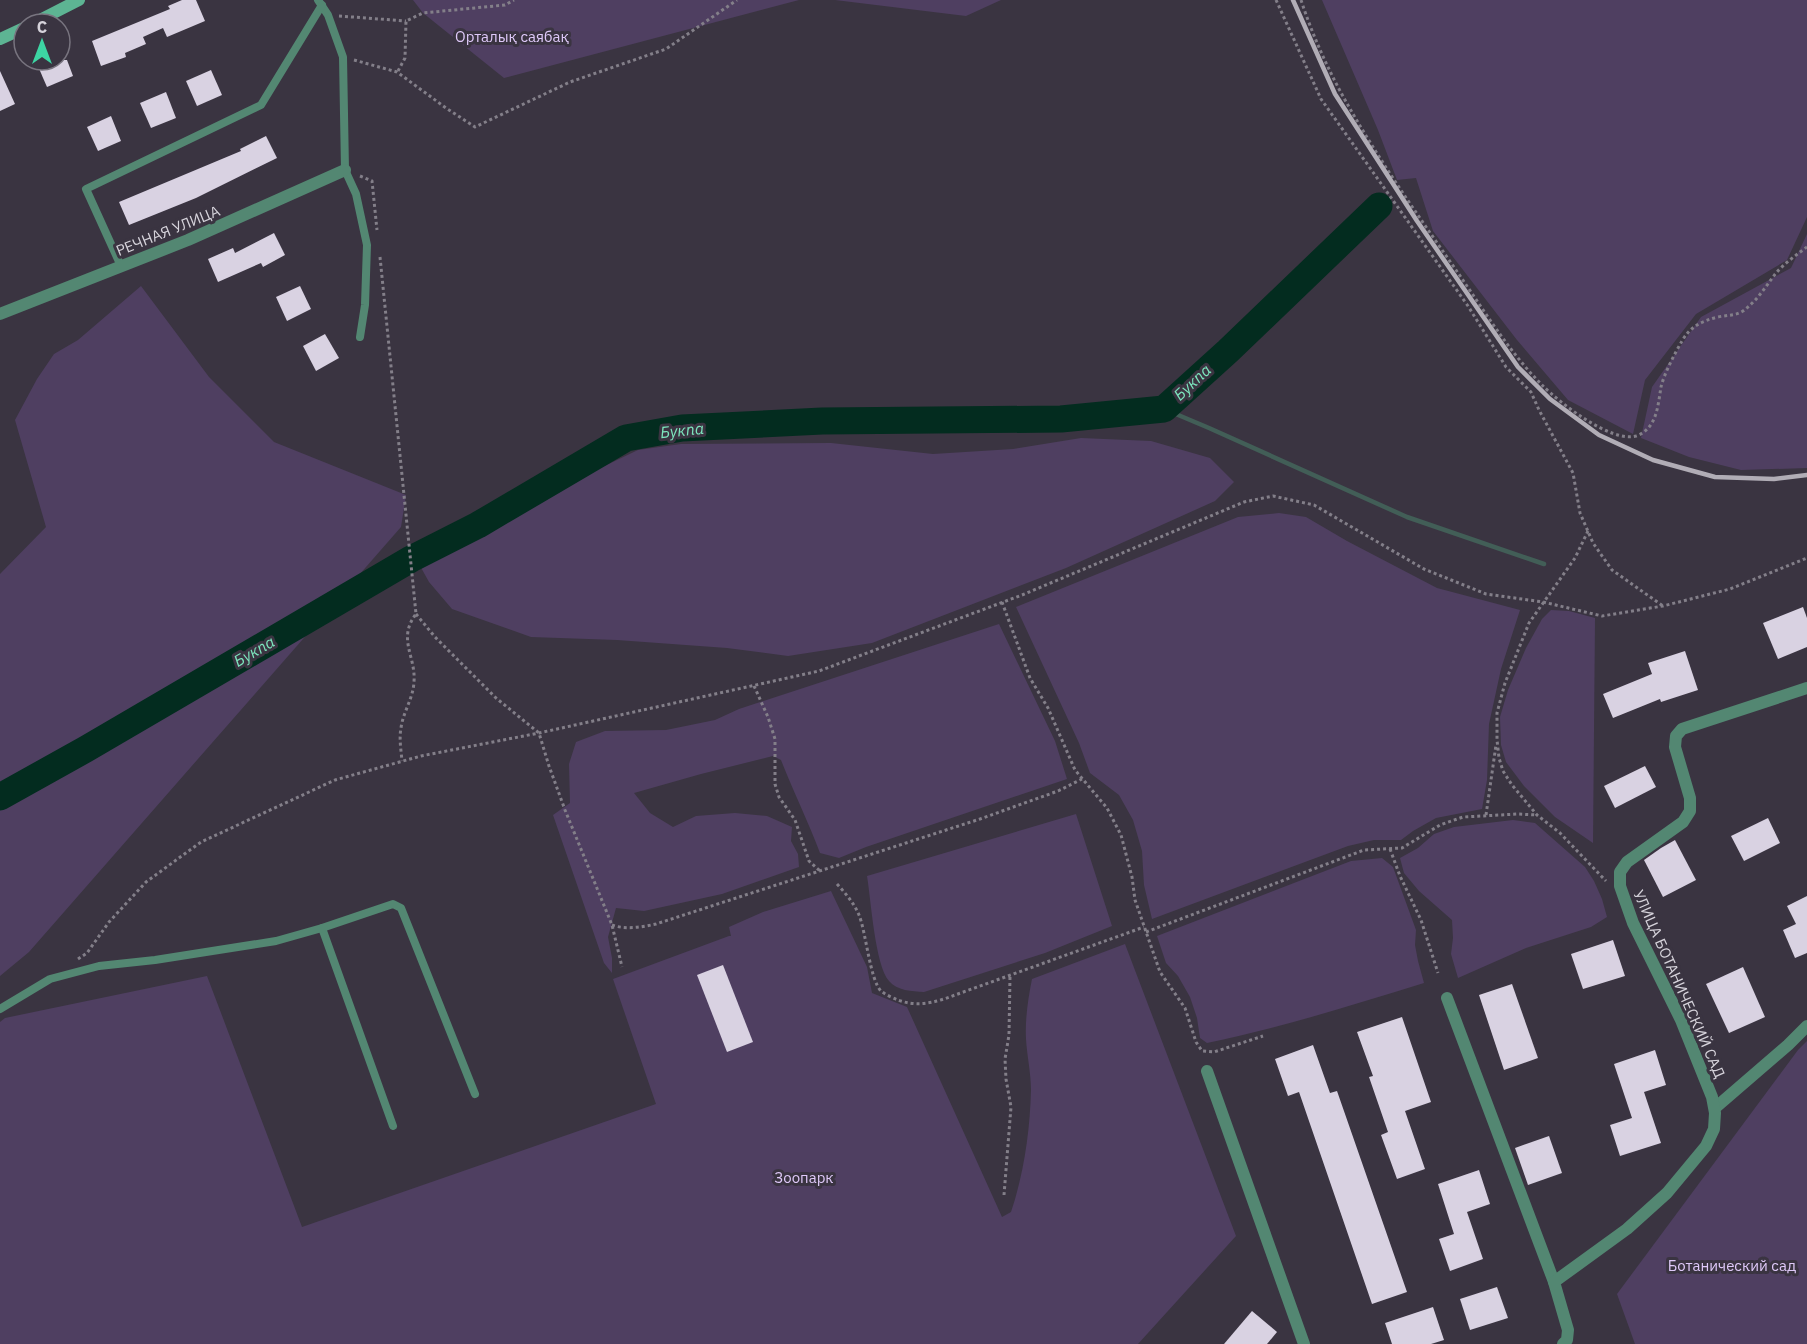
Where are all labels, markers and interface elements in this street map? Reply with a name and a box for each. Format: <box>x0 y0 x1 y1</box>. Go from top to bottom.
north arrow <box>12 12 72 72</box>
text: С <box>37 17 47 37</box>
park label: Орталық саябақ <box>455 27 570 46</box>
street label: РЕЧНАЯ УЛИЦА <box>113 201 223 260</box>
water label: Букпа <box>1169 360 1215 404</box>
water label: Букпа <box>659 418 705 442</box>
water label: Букпа <box>230 631 278 671</box>
street label: УЛИЦА БОТАНИЧЕСКИЙ САД <box>1629 887 1730 1081</box>
park label: Зоопарк <box>774 1168 834 1187</box>
park label: Ботанический сад <box>1668 1256 1796 1275</box>

